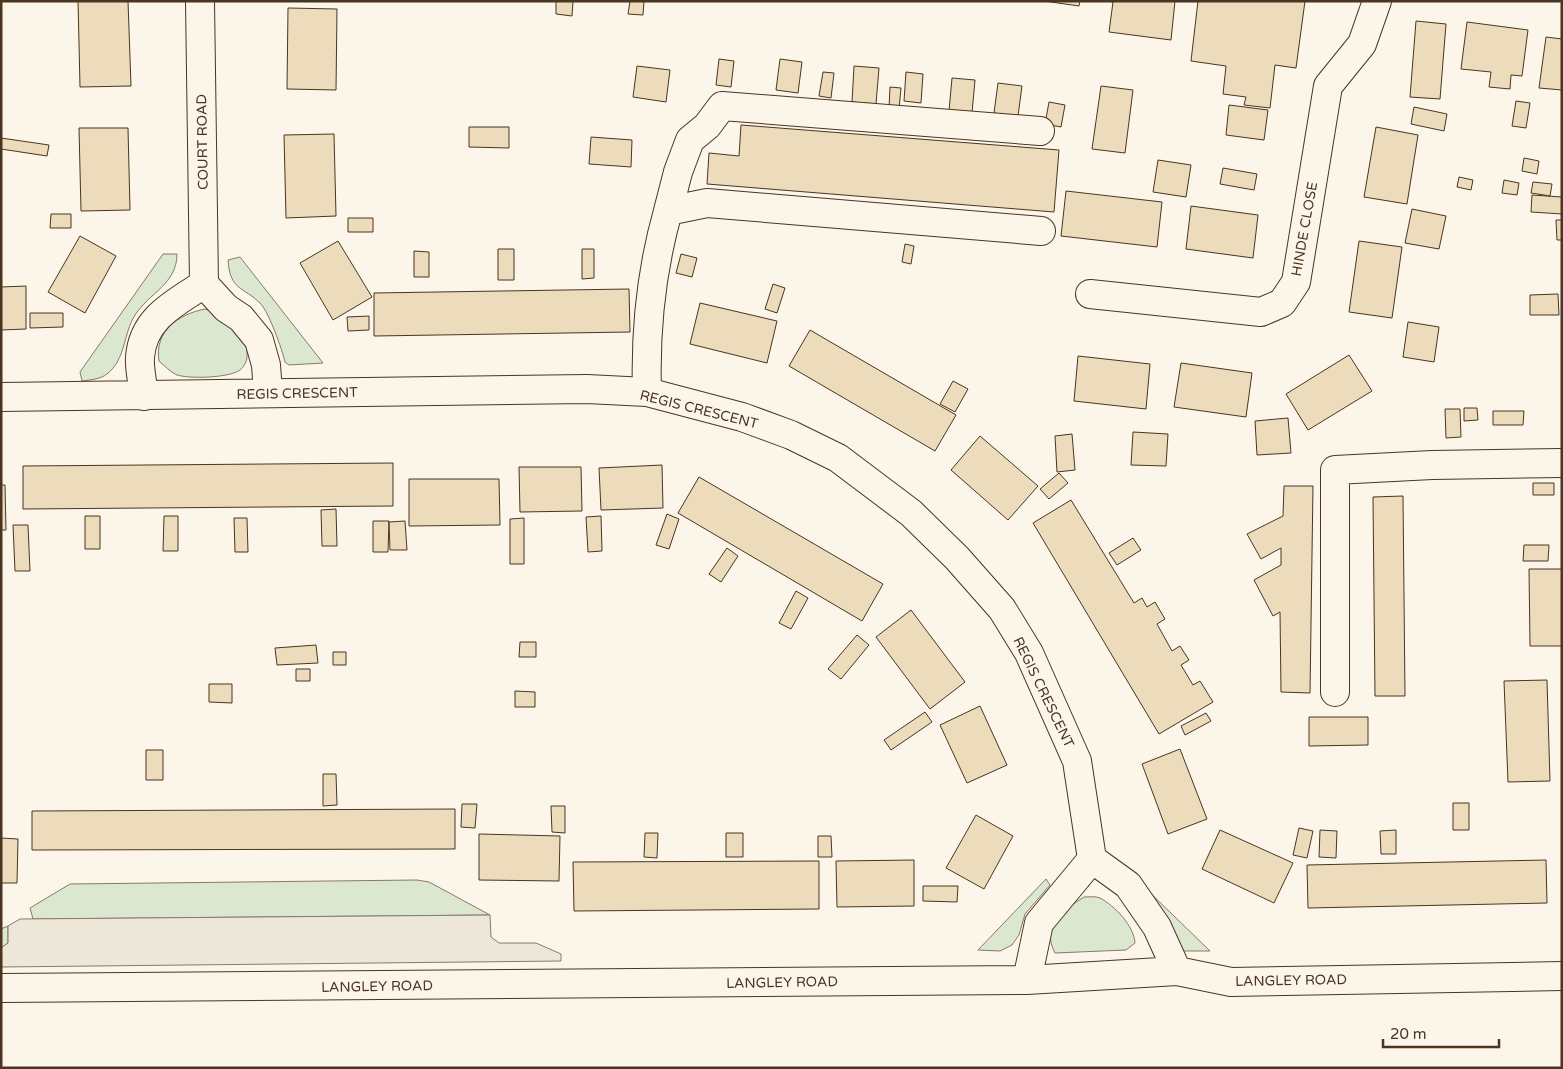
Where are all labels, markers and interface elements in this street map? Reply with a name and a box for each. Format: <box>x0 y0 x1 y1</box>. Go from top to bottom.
street label: COURT ROAD <box>193 94 212 190</box>
street label: HINDE CLOSE <box>1288 180 1321 278</box>
street label: REGIS CRESCENT <box>236 384 358 403</box>
street label: REGIS CRESCENT <box>638 387 760 433</box>
street label: REGIS CRESCENT <box>1009 634 1078 751</box>
street label: LANGLEY ROAD <box>1235 971 1347 990</box>
street label: LANGLEY ROAD <box>726 973 838 992</box>
street label: LANGLEY ROAD <box>321 977 433 996</box>
scale bar <box>1383 1016 1499 1048</box>
text: 20 m <box>1390 1025 1427 1043</box>

